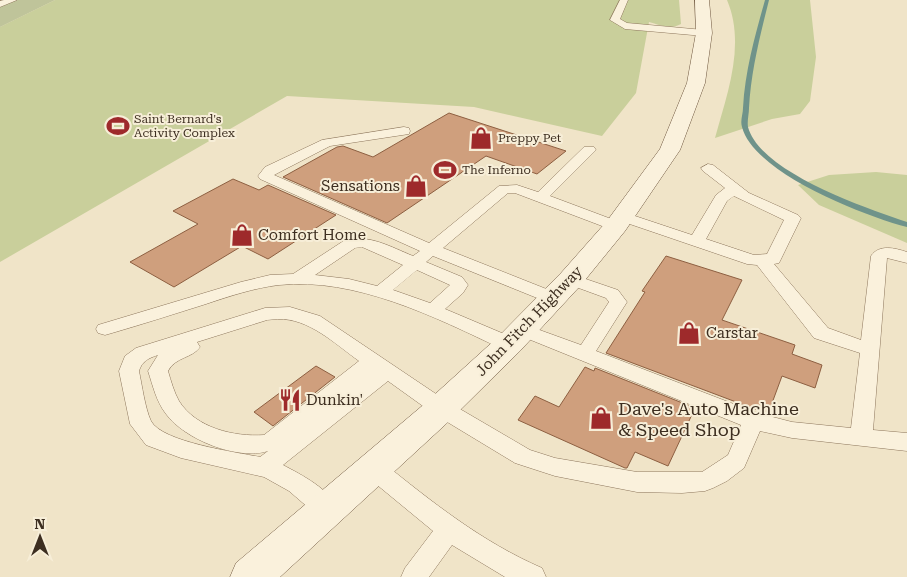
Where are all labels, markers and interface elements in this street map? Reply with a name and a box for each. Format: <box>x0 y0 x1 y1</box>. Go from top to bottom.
place label: Saint Bernard's Activity Complex <box>134 112 235 140</box>
sports icon: Saint Bernard's Activity Complex <box>105 113 131 139</box>
shop icon: Preppy Pet <box>468 125 494 151</box>
place label: Preppy Pet <box>498 131 562 145</box>
sports icon: The Inferno <box>432 157 458 183</box>
place label: The Inferno <box>462 163 531 177</box>
shop icon: Sensations <box>403 173 429 199</box>
place label: Sensations <box>321 177 400 195</box>
shop icon: Comfort Home <box>229 222 255 248</box>
place label: Comfort Home <box>258 226 366 244</box>
street label: John Fitch Highway <box>472 262 586 380</box>
shop icon: Carstar <box>676 320 702 346</box>
place label: Carstar <box>706 324 758 342</box>
restaurant icon: Dunkin' <box>277 387 303 413</box>
place label: Dunkin' <box>306 391 363 409</box>
place label: Dave's Auto Machine & Speed Shop <box>618 398 799 440</box>
shop icon: Dave's Auto Machine & Speed Shop <box>588 405 614 431</box>
north arrow <box>15 512 65 562</box>
text: N <box>35 516 46 532</box>

